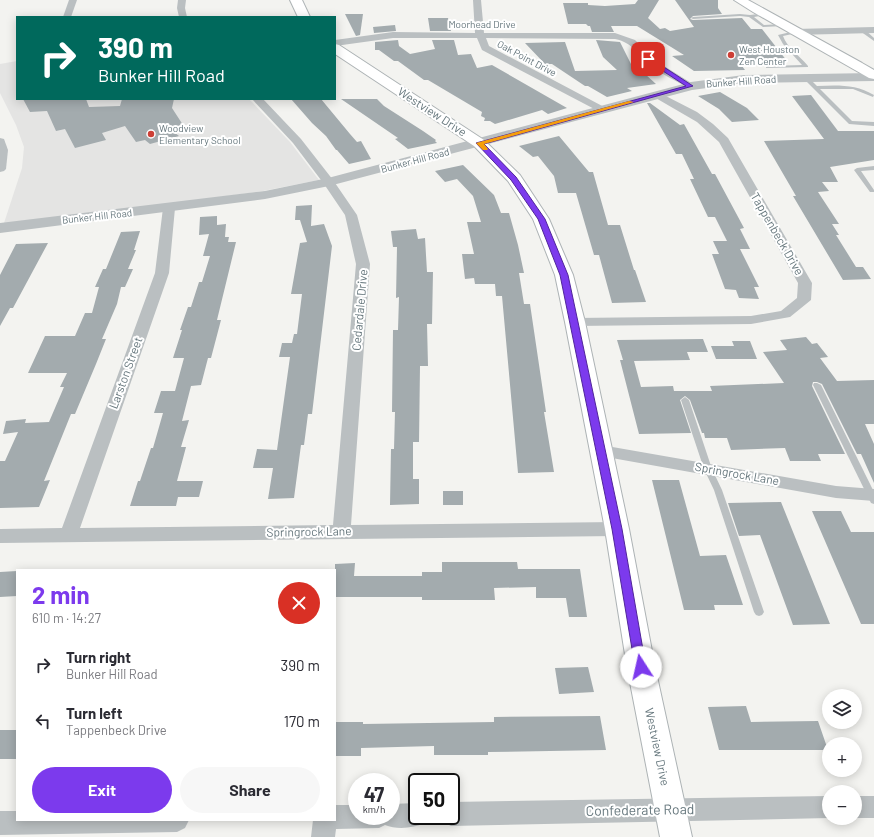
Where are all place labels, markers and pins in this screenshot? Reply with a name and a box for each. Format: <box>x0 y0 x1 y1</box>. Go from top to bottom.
pin <box>631 42 665 76</box>
place label: West Houston Zen Center <box>739 43 799 67</box>
marker: West Houston Zen Center <box>726 50 736 60</box>
place label: Woodview Elementary School <box>159 122 240 146</box>
marker: Woodview Elementary School <box>146 129 156 139</box>

